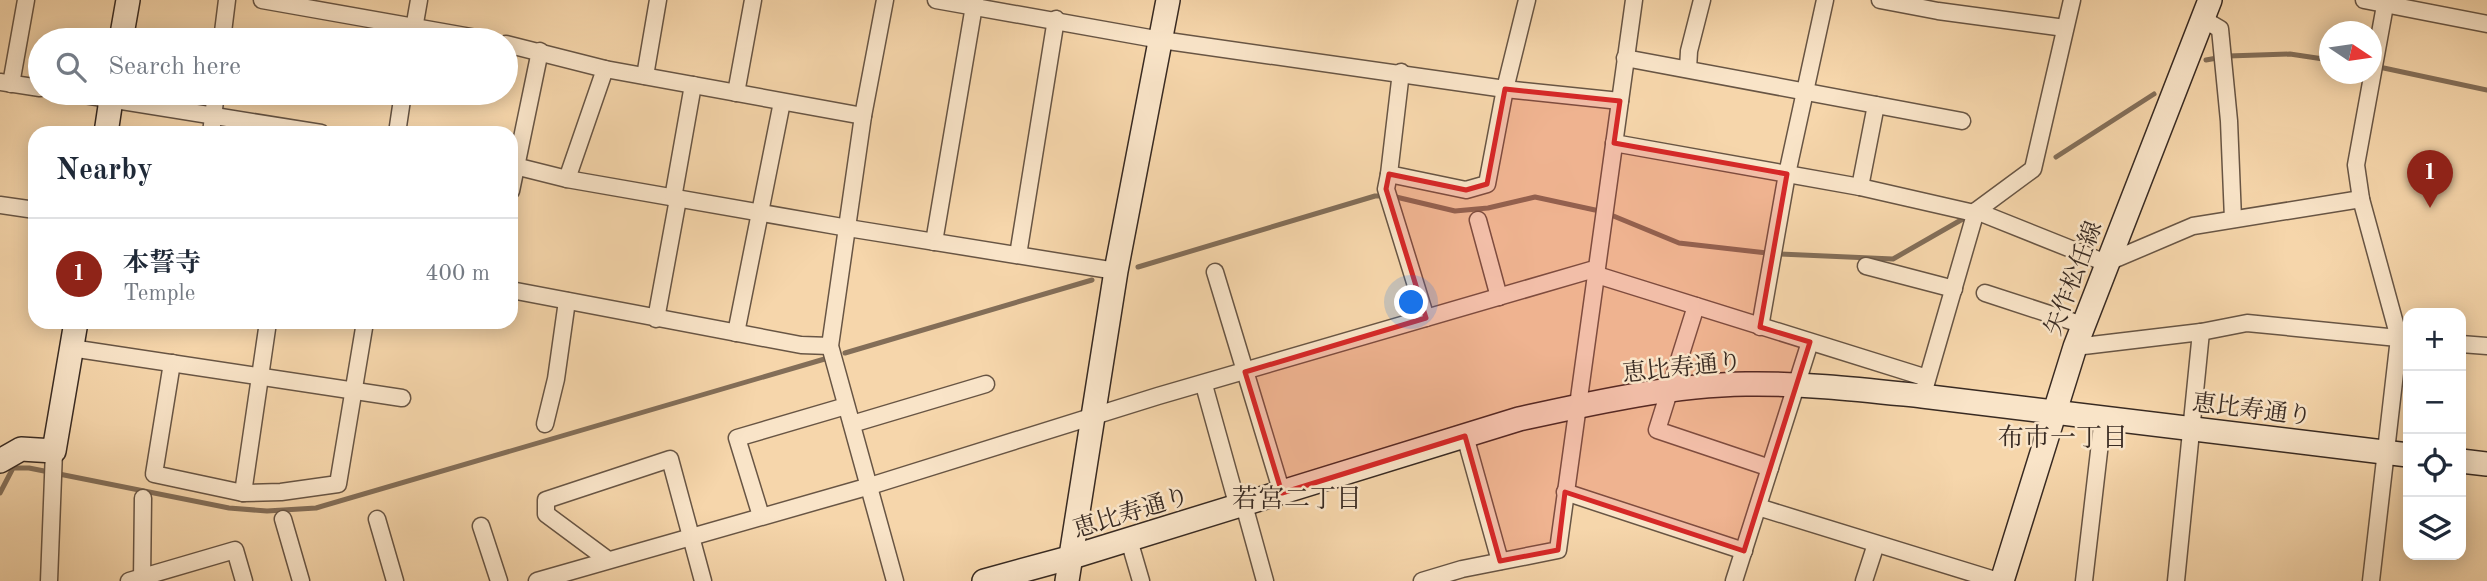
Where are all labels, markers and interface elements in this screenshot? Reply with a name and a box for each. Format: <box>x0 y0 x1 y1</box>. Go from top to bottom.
north arrow <box>2319 21 2382 84</box>
search box <box>28 28 518 105</box>
icon: search <box>52 48 90 86</box>
text: Search here <box>108 54 241 80</box>
pin: 1 <box>2407 150 2453 208</box>
text: Nearby <box>56 156 153 186</box>
street label: 矢作松任線 <box>2039 217 2108 339</box>
text: 本誓寺 <box>123 251 201 277</box>
text: 1 <box>72 262 86 285</box>
text: 400 m <box>425 262 490 285</box>
text: Temple <box>123 282 195 305</box>
your location <box>1394 285 1428 319</box>
map controls <box>2403 308 2466 560</box>
button: + <box>2403 308 2466 371</box>
street label: 恵比寿通り <box>1621 348 1743 387</box>
button: − <box>2403 371 2466 434</box>
street label: 恵比寿通り <box>2191 389 2313 430</box>
district label: 布市一丁目 <box>1998 424 2128 452</box>
button: locate <box>2403 434 2466 497</box>
street label: 恵比寿通り <box>1070 482 1192 543</box>
district label: 若宮二丁目 <box>1232 485 1362 513</box>
button: layers <box>2403 497 2466 560</box>

